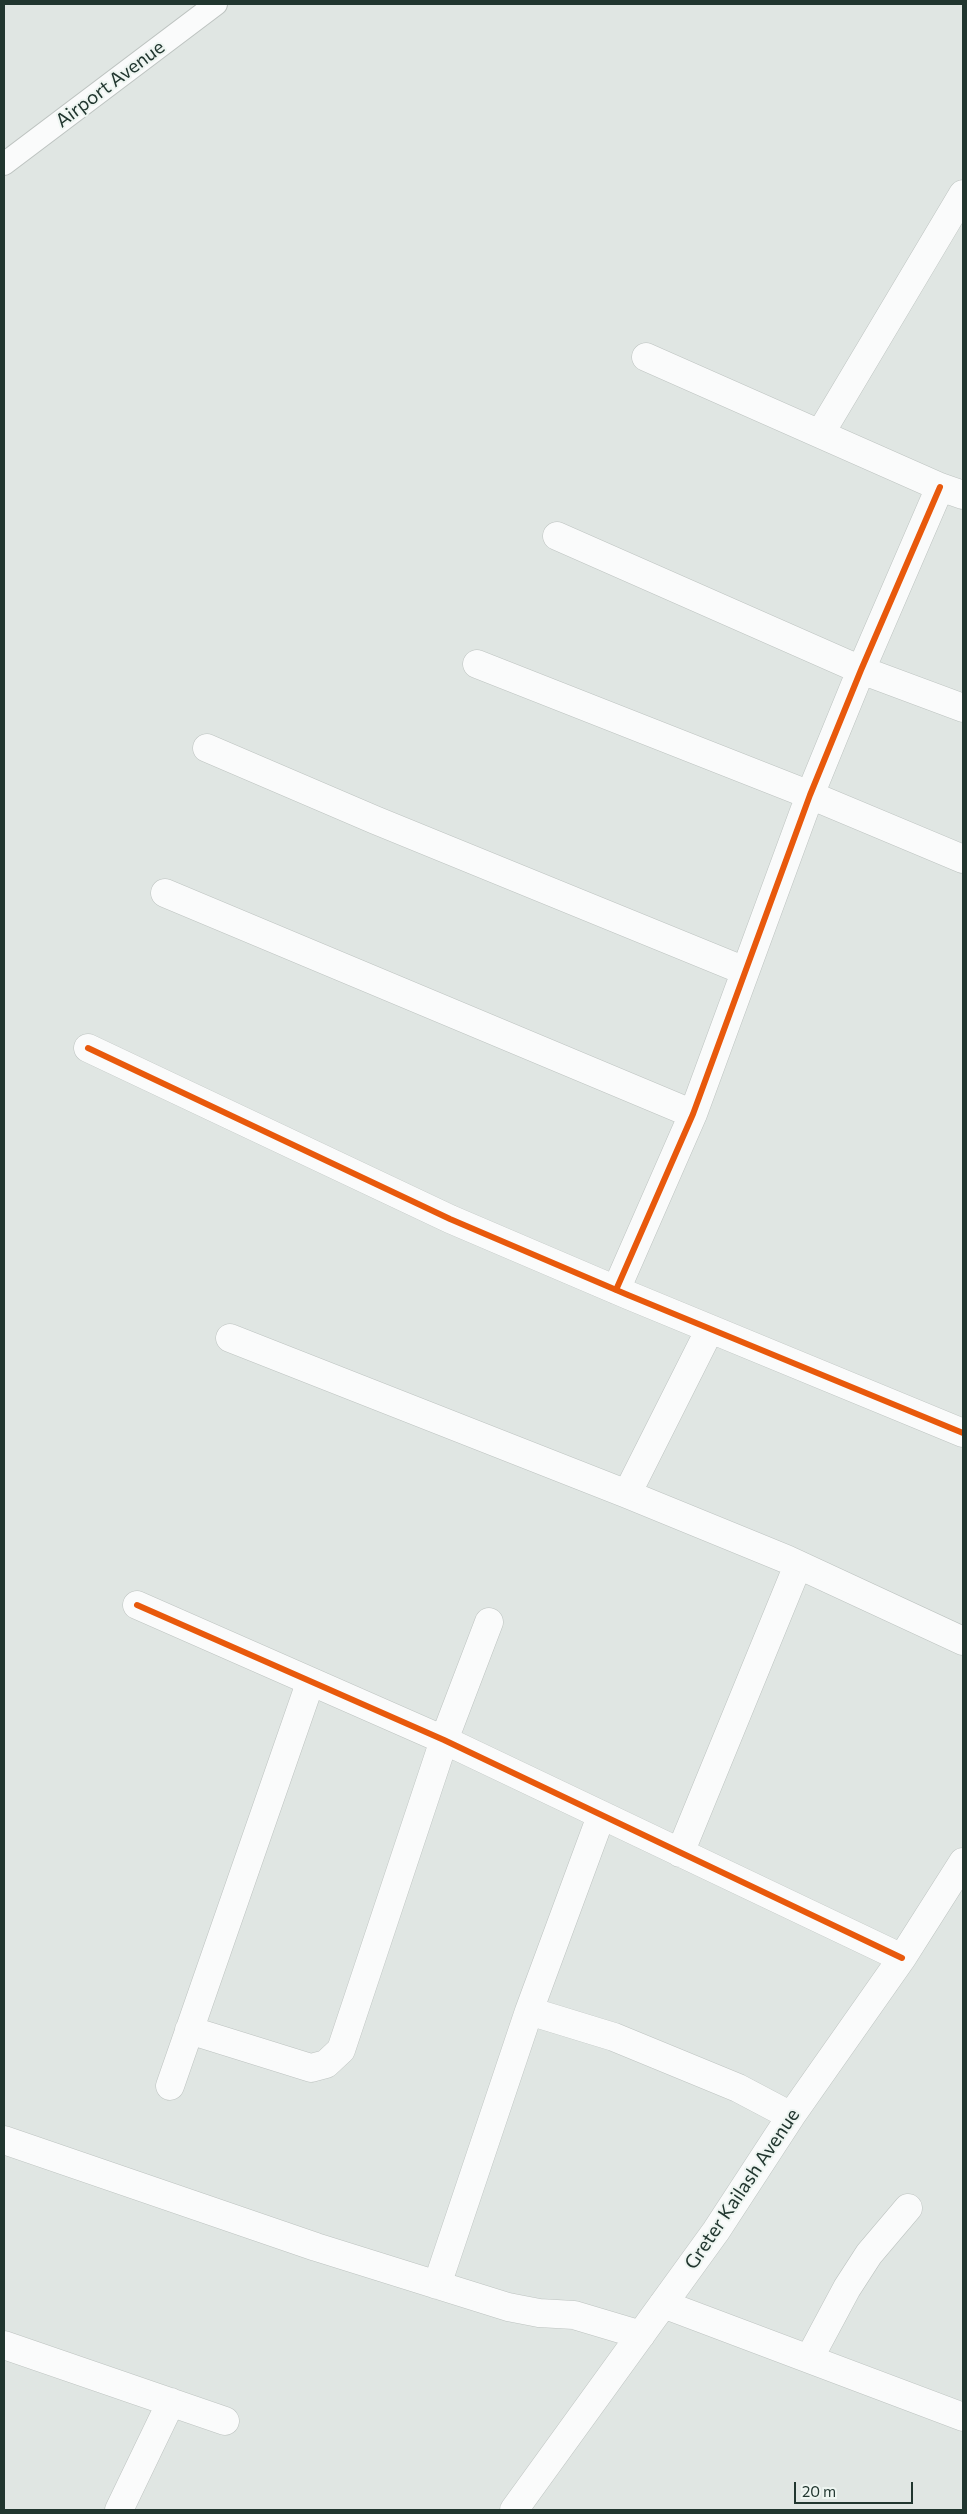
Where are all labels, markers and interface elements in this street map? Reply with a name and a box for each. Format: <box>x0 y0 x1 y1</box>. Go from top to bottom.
street label: Airport Avenue <box>51 36 169 132</box>
street label: Greter Kailash Avenue <box>680 2104 804 2274</box>
scale bar <box>797 2472 916 2504</box>
text: 20 m <box>802 2482 836 2500</box>

